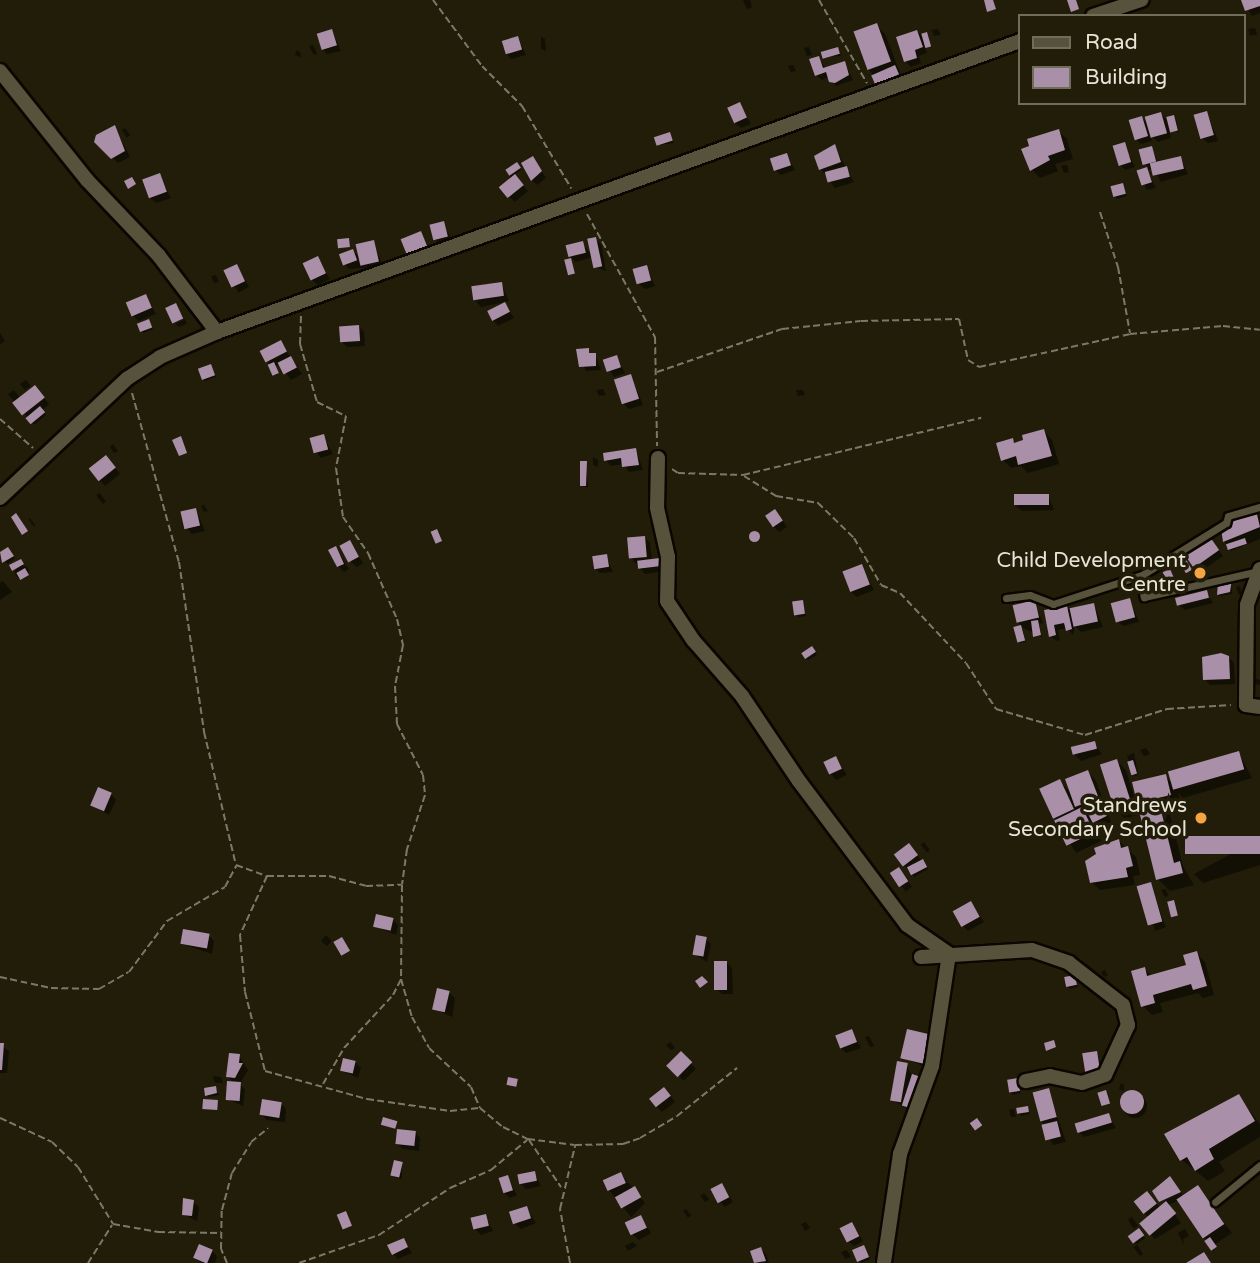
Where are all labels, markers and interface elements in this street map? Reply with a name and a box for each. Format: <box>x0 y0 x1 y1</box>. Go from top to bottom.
legend <box>1018 14 1246 105</box>
text: Road <box>1085 30 1138 55</box>
text: Building <box>1085 65 1167 90</box>
place label: Child Development Centre <box>996 548 1186 598</box>
marker: Child Development Centre <box>1192 565 1208 581</box>
place label: Standrews Secondary School <box>1008 793 1187 843</box>
marker: Standrews Secondary School <box>1193 810 1209 826</box>

